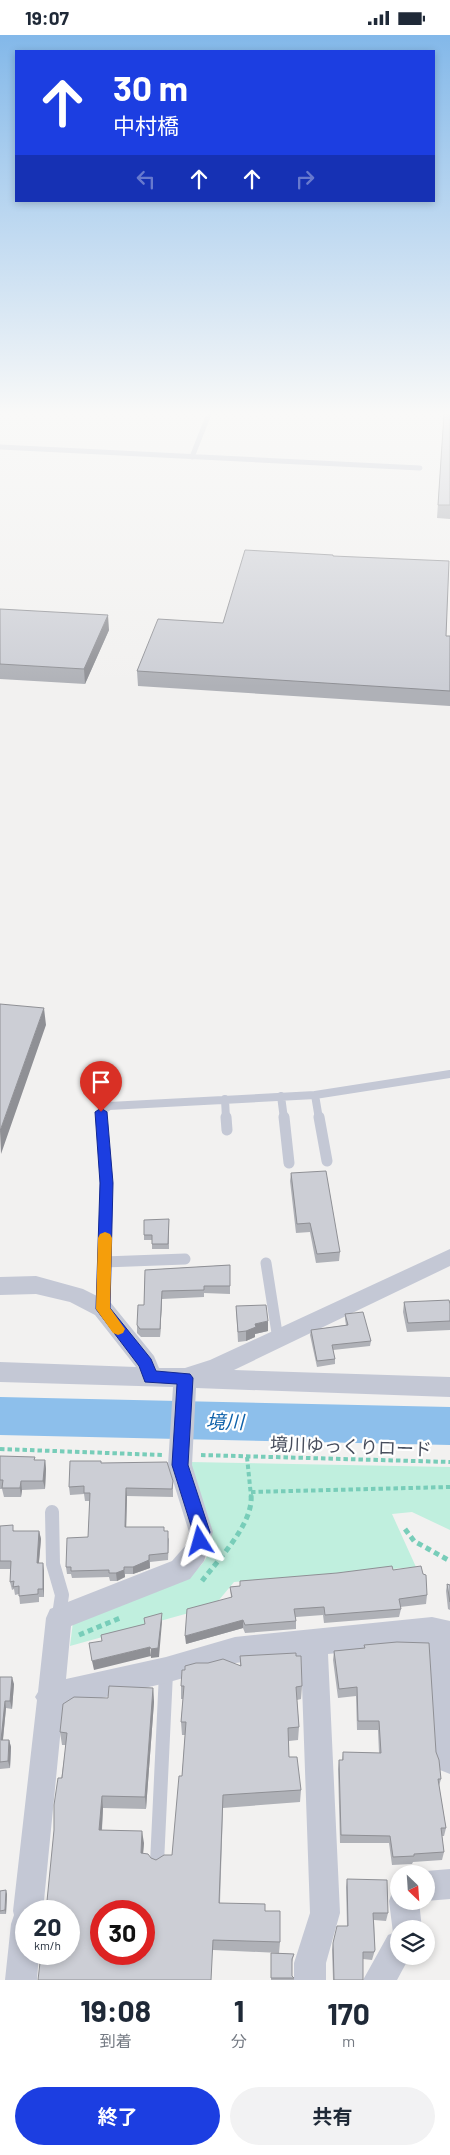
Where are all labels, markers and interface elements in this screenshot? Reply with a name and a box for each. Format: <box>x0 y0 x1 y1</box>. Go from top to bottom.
text: 19:07 <box>25 6 69 29</box>
text: 30 m <box>113 66 188 108</box>
icon: ahead <box>30 70 95 135</box>
text: 中村橋 <box>113 112 179 138</box>
icon: left <box>132 165 160 193</box>
icon: ahead <box>185 165 213 193</box>
icon: ahead <box>238 165 266 193</box>
icon: right <box>291 165 319 193</box>
pin <box>80 1061 122 1112</box>
icon: arrive <box>87 1068 115 1096</box>
water label: 境川 <box>206 1409 246 1433</box>
street label: 境川ゆっくりロード <box>270 1432 432 1460</box>
position arrow <box>173 1514 225 1566</box>
north arrow <box>390 1865 435 1910</box>
map controls <box>390 1865 435 1965</box>
speed limit sign: 30 <box>90 1900 155 1965</box>
text: 20 <box>33 1911 62 1941</box>
button: layers <box>390 1920 435 1965</box>
text: km/h <box>34 1938 61 1952</box>
text: 19:08 <box>80 1992 151 2028</box>
text: 1 <box>234 1992 244 2028</box>
text: 170 <box>327 1995 370 2031</box>
text: 到着 <box>100 2031 132 2050</box>
text: 分 <box>231 2031 247 2050</box>
text: m <box>342 2031 355 2050</box>
button: 終了 <box>15 2087 220 2145</box>
button: 共有 <box>230 2087 435 2145</box>

